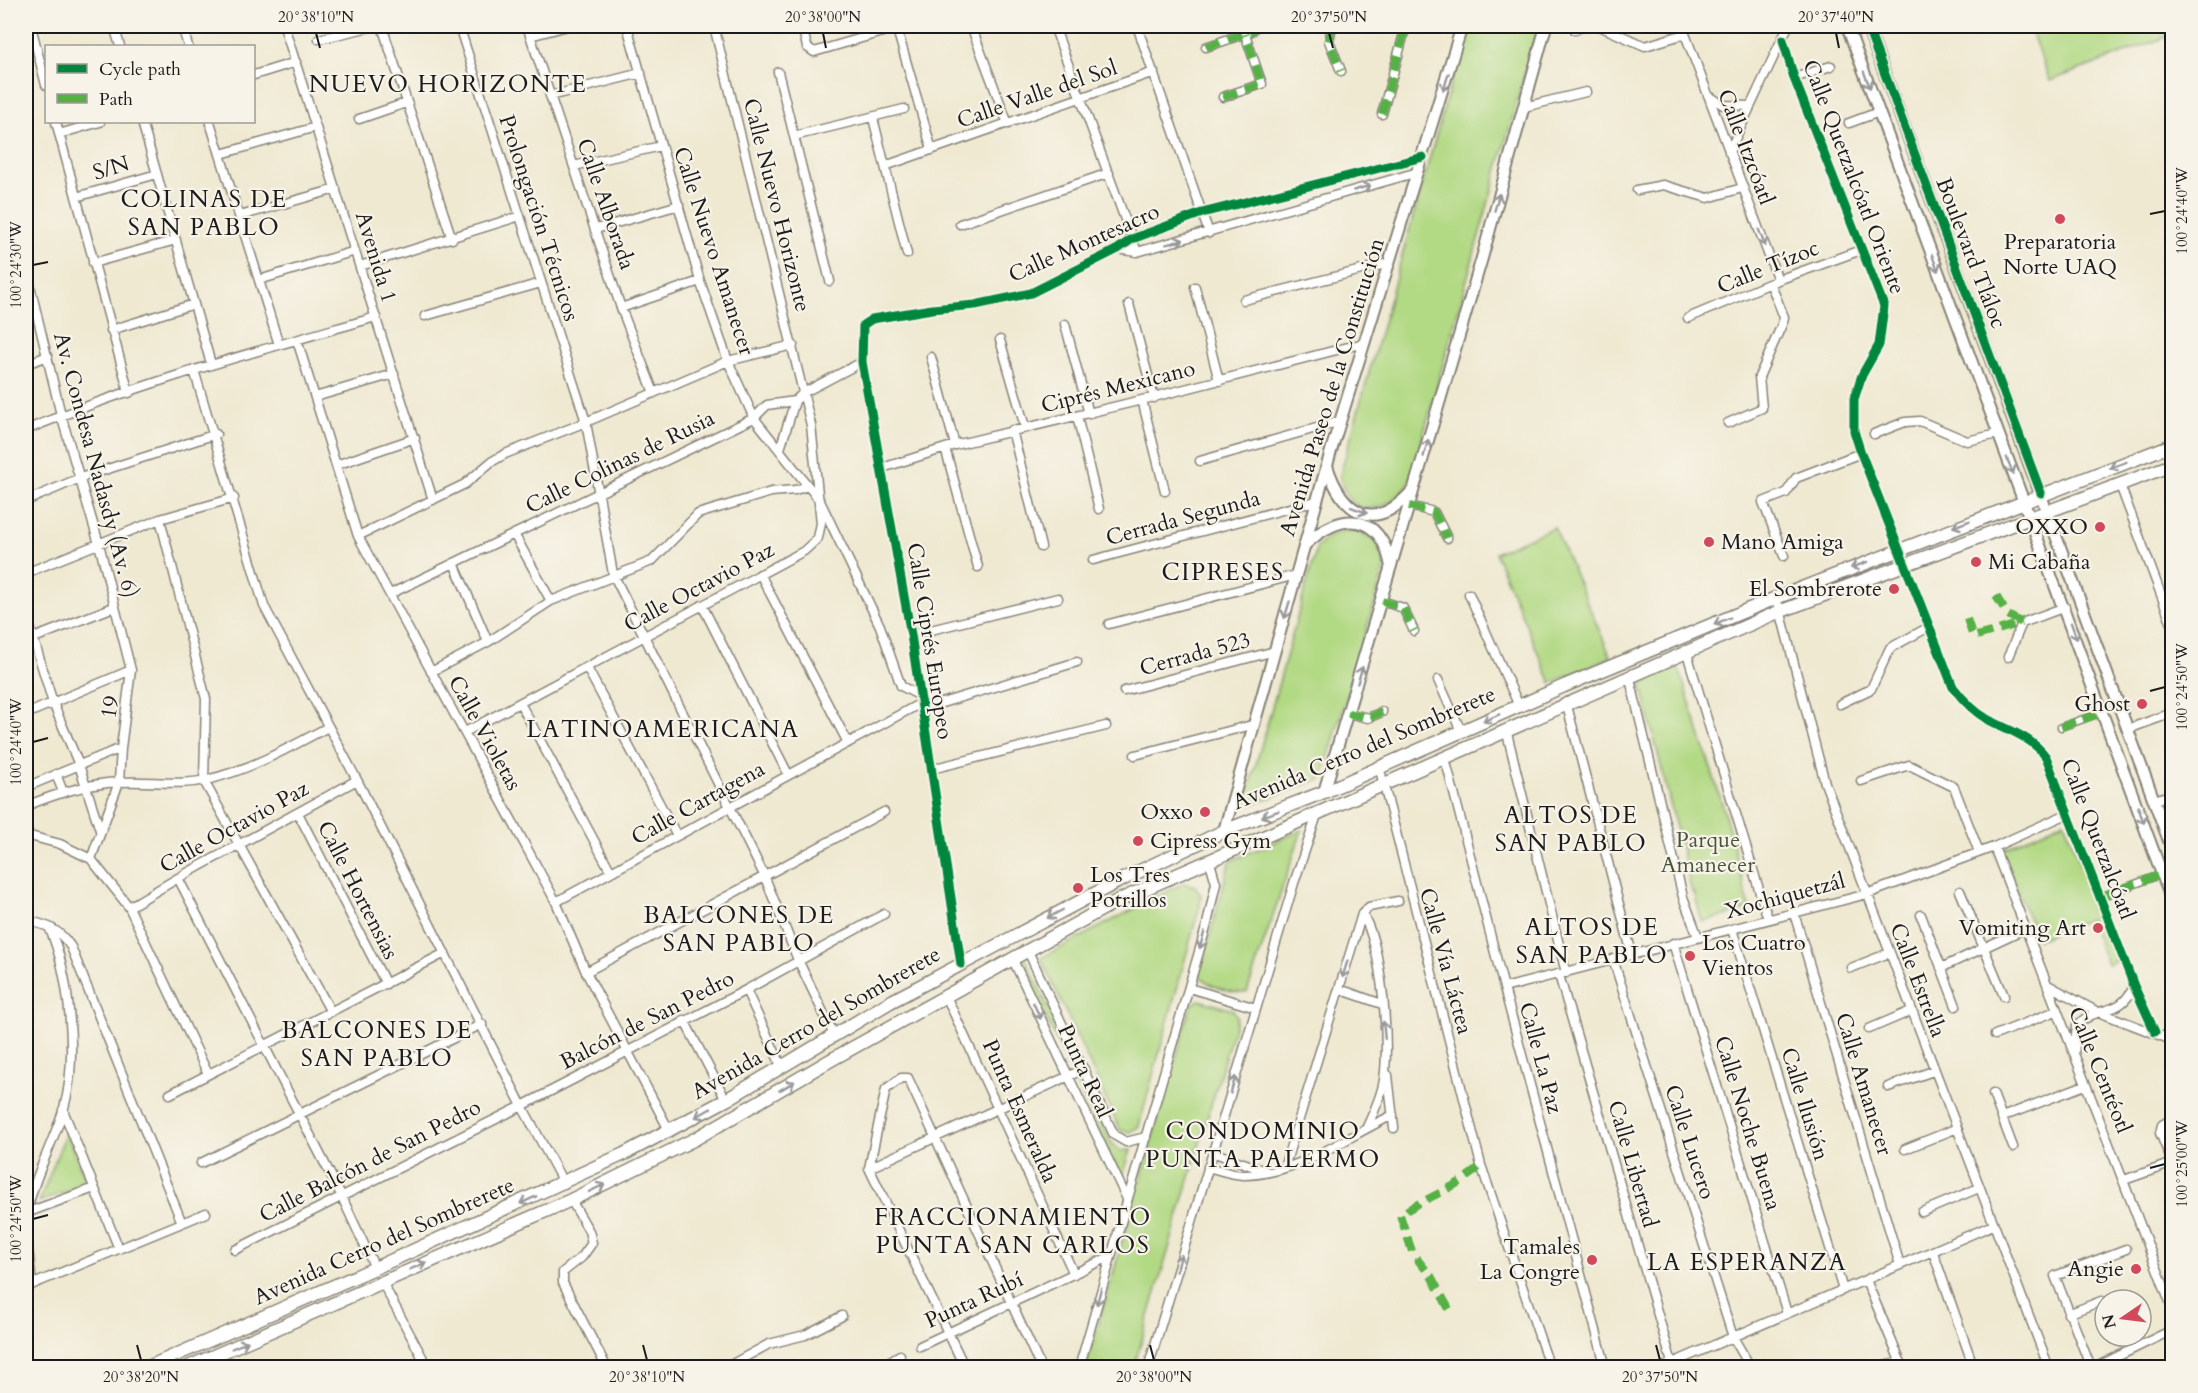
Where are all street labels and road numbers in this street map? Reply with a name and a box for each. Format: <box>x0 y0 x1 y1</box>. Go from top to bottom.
street label: Calle Valle del Sol <box>953 52 1122 136</box>
street label: Calle Quetzalcóatl Oriente <box>1795 55 1913 299</box>
street label: Calle Itzcóatl <box>1710 85 1782 210</box>
street label: Calle Nuevo Horizonte <box>736 95 818 315</box>
street label: Prolongación Técnicos <box>491 111 587 325</box>
street label: Calle Alborada <box>569 134 643 274</box>
street label: Calle Nuevo Amanecer <box>666 143 762 360</box>
street label: S/N <box>89 148 133 188</box>
street label: Boulevard Tláloc <box>1928 173 2014 333</box>
street label: Calle Montesacro <box>1004 196 1164 290</box>
street label: Avenida 1 <box>348 208 404 306</box>
street label: Calle Tízoc <box>1713 233 1823 301</box>
street label: Avenida Paseo de la Constitución <box>1272 234 1392 540</box>
street label: Av. Condesa Nadasdy (Av. 6) <box>46 329 146 601</box>
street label: Ciprés Mexicano <box>1038 353 1198 421</box>
street label: Calle Colinas de Rusia <box>520 403 720 521</box>
street label: Cerrada Segunda <box>1103 483 1264 553</box>
street label: Calle Octavio Paz <box>619 535 780 639</box>
street label: Calle Ciprés Europeo <box>900 541 960 742</box>
street label: Cerrada 523 <box>1136 625 1254 683</box>
street label: Calle Violetas <box>441 670 529 796</box>
street label: Avenida Cerro del Sombrerete <box>1228 679 1500 817</box>
street label: 19 <box>94 694 126 720</box>
street label: Calle Cartagena <box>626 754 771 852</box>
street label: Calle Quetzalcóatl <box>2053 754 2143 924</box>
street label: Calle Octavio Paz <box>154 773 314 880</box>
street label: Calle Hortensias <box>310 816 406 964</box>
street label: Xochiquetzál <box>1722 865 1849 926</box>
street label: Calle Vía Láctea <box>1412 884 1480 1038</box>
street label: Calle Estrella <box>1882 919 1954 1042</box>
street label: Avenida Cerro del Sombrerete <box>686 939 946 1107</box>
street label: Balcón de San Pedro <box>555 963 739 1077</box>
street label: Calle La Paz <box>1512 999 1570 1117</box>
street label: Calle Centéotl <box>2061 1002 2139 1138</box>
street label: Calle Amanecer <box>1828 1009 1900 1160</box>
street label: Punta Real <box>1050 1019 1120 1123</box>
street label: Calle Noche Buena <box>1707 1032 1789 1214</box>
street label: Punta Esmeralda <box>975 1035 1065 1188</box>
street label: Calle Ilusión <box>1774 1044 1837 1165</box>
street label: Calle Lucero <box>1657 1081 1723 1203</box>
street label: Calle Balcón de San Pedro <box>254 1092 486 1230</box>
street label: Calle Libertad <box>1601 1097 1666 1231</box>
street label: Avenida Cerro del Sombrerete <box>249 1170 519 1312</box>
street label: Punta Rubí <box>920 1264 1028 1336</box>

